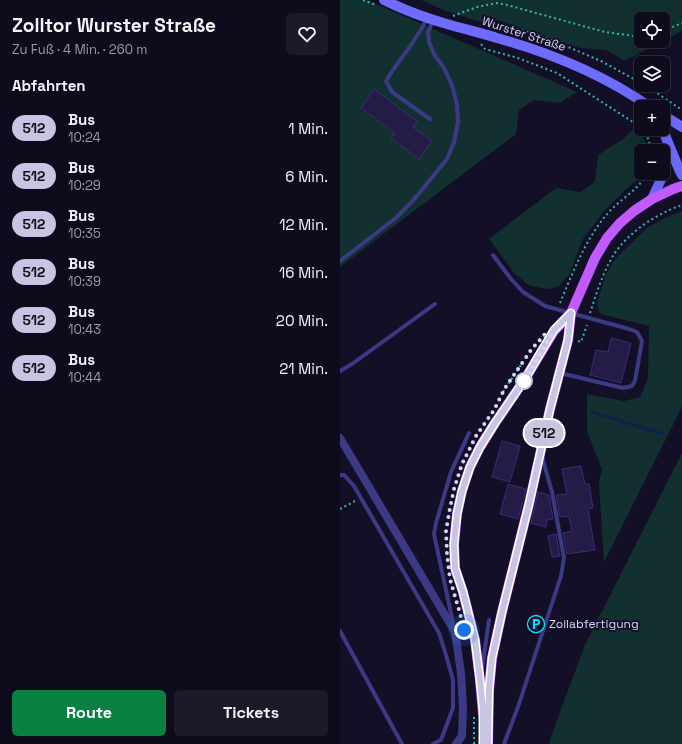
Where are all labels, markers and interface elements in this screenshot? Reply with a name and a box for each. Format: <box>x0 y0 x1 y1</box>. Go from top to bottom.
map controls <box>634 12 670 180</box>
button: locate <box>634 12 670 48</box>
text: Zolltor Wurster Straße <box>12 13 216 38</box>
button: heart <box>286 13 328 55</box>
street label: Wurster Straße <box>480 13 568 55</box>
text: Zu Fuß · 4 Min. · 260 m <box>12 41 147 58</box>
button: layers <box>634 56 670 92</box>
text: Abfahrten <box>12 76 86 95</box>
button: + <box>634 100 670 136</box>
text: Bus <box>68 110 95 129</box>
text: 512 <box>23 119 45 137</box>
text: 1 Min. <box>288 119 328 138</box>
text: 10:24 <box>68 129 101 146</box>
button: − <box>634 144 670 180</box>
text: Bus <box>68 158 95 177</box>
text: 512 <box>23 167 45 185</box>
text: 6 Min. <box>285 167 328 186</box>
text: 10:29 <box>68 177 101 194</box>
text: Bus <box>68 206 95 225</box>
text: 512 <box>23 215 45 233</box>
text: 12 Min. <box>279 215 328 234</box>
text: 10:35 <box>68 225 101 242</box>
text: Bus <box>68 254 95 273</box>
text: 512 <box>23 263 45 281</box>
text: 16 Min. <box>279 263 328 282</box>
text: 10:39 <box>68 273 101 290</box>
text: Bus <box>68 302 95 321</box>
text: 512 <box>23 311 45 329</box>
text: 20 Min. <box>276 311 328 330</box>
text: 10:43 <box>68 321 101 338</box>
text: Bus <box>68 350 95 369</box>
text: 512 <box>23 359 45 377</box>
text: 21 Min. <box>279 359 328 378</box>
text: 10:44 <box>68 369 101 386</box>
unlabelled marker <box>515 372 533 390</box>
line badge: 512 <box>521 420 567 446</box>
text: 512 <box>533 424 555 442</box>
parking icon: Zollabfertigung <box>526 614 546 634</box>
place label: Zollabfertigung <box>549 616 639 632</box>
your location <box>454 620 474 640</box>
button: Route <box>12 690 166 736</box>
button: Tickets <box>174 690 328 736</box>

